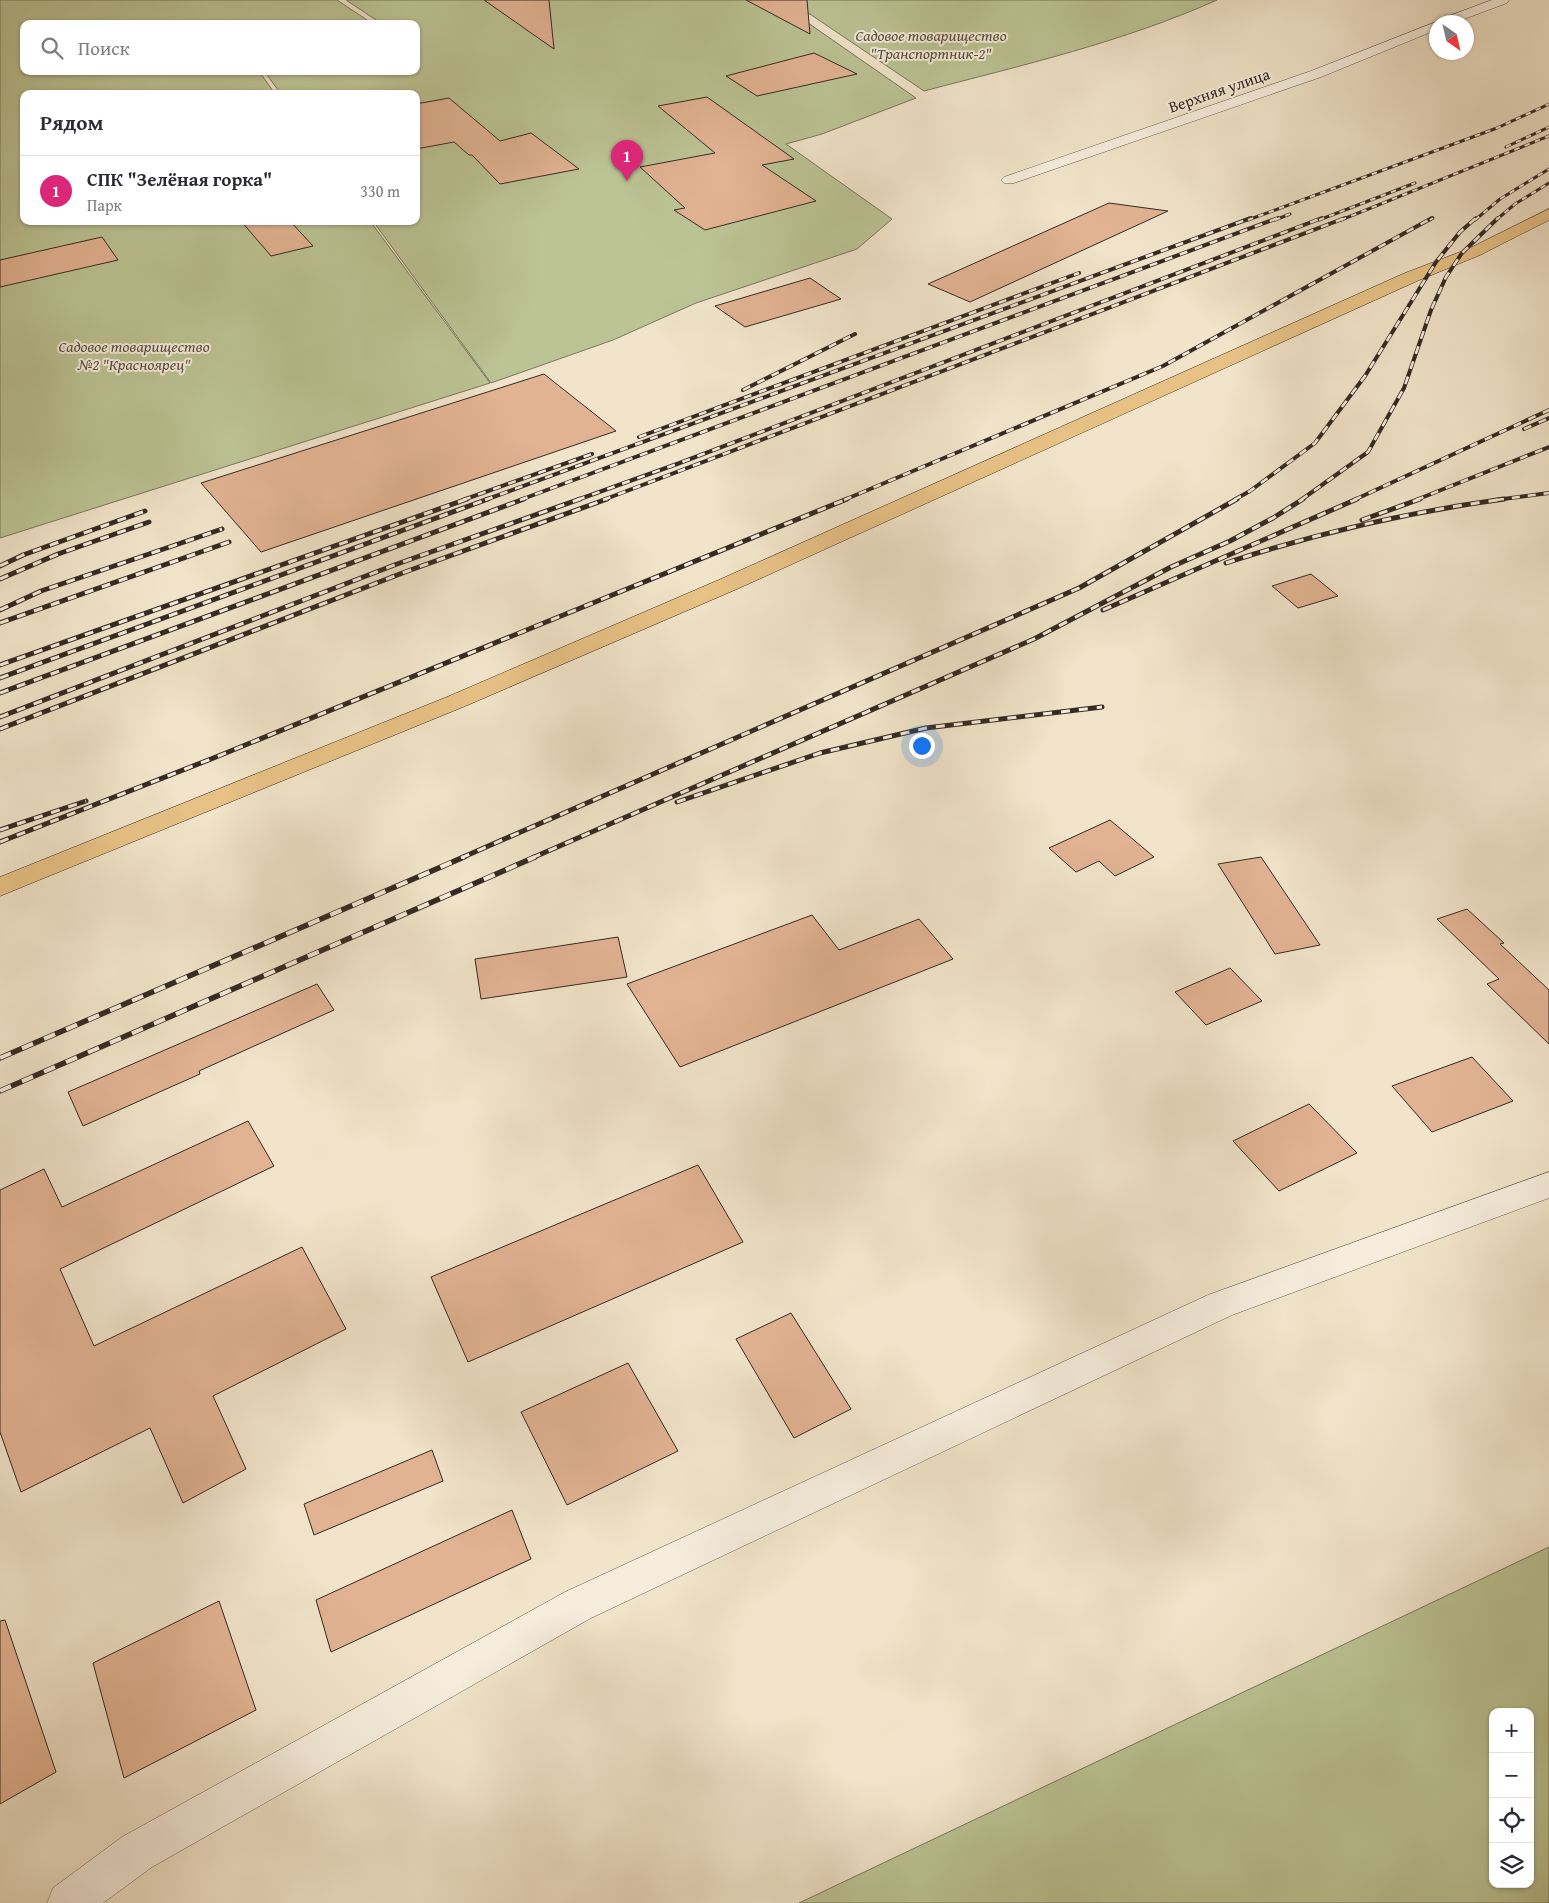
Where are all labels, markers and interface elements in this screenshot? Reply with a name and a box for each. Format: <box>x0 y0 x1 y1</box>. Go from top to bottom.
north arrow <box>1429 15 1474 60</box>
search box <box>20 20 420 75</box>
park label: Садовое товарищество "Транспортник-2" <box>855 23 1007 65</box>
icon: search <box>38 34 66 62</box>
text: Поиск <box>78 34 130 62</box>
street label: Верхняя улица <box>1165 61 1273 119</box>
text: Рядом <box>40 107 103 138</box>
pin: 1 <box>611 140 643 181</box>
text: СПК "Зелёная горка" <box>87 165 272 193</box>
text: 1 <box>52 179 60 203</box>
text: 330 m <box>360 179 400 203</box>
text: Парк <box>87 193 122 217</box>
park label: Садовое товарищество №2 "Красноярец" <box>58 334 210 376</box>
your location <box>909 733 935 759</box>
map controls <box>1489 1708 1534 1888</box>
button: + <box>1489 1708 1534 1753</box>
button: − <box>1489 1753 1534 1798</box>
button: locate <box>1489 1798 1534 1843</box>
button: layers <box>1489 1843 1534 1888</box>

